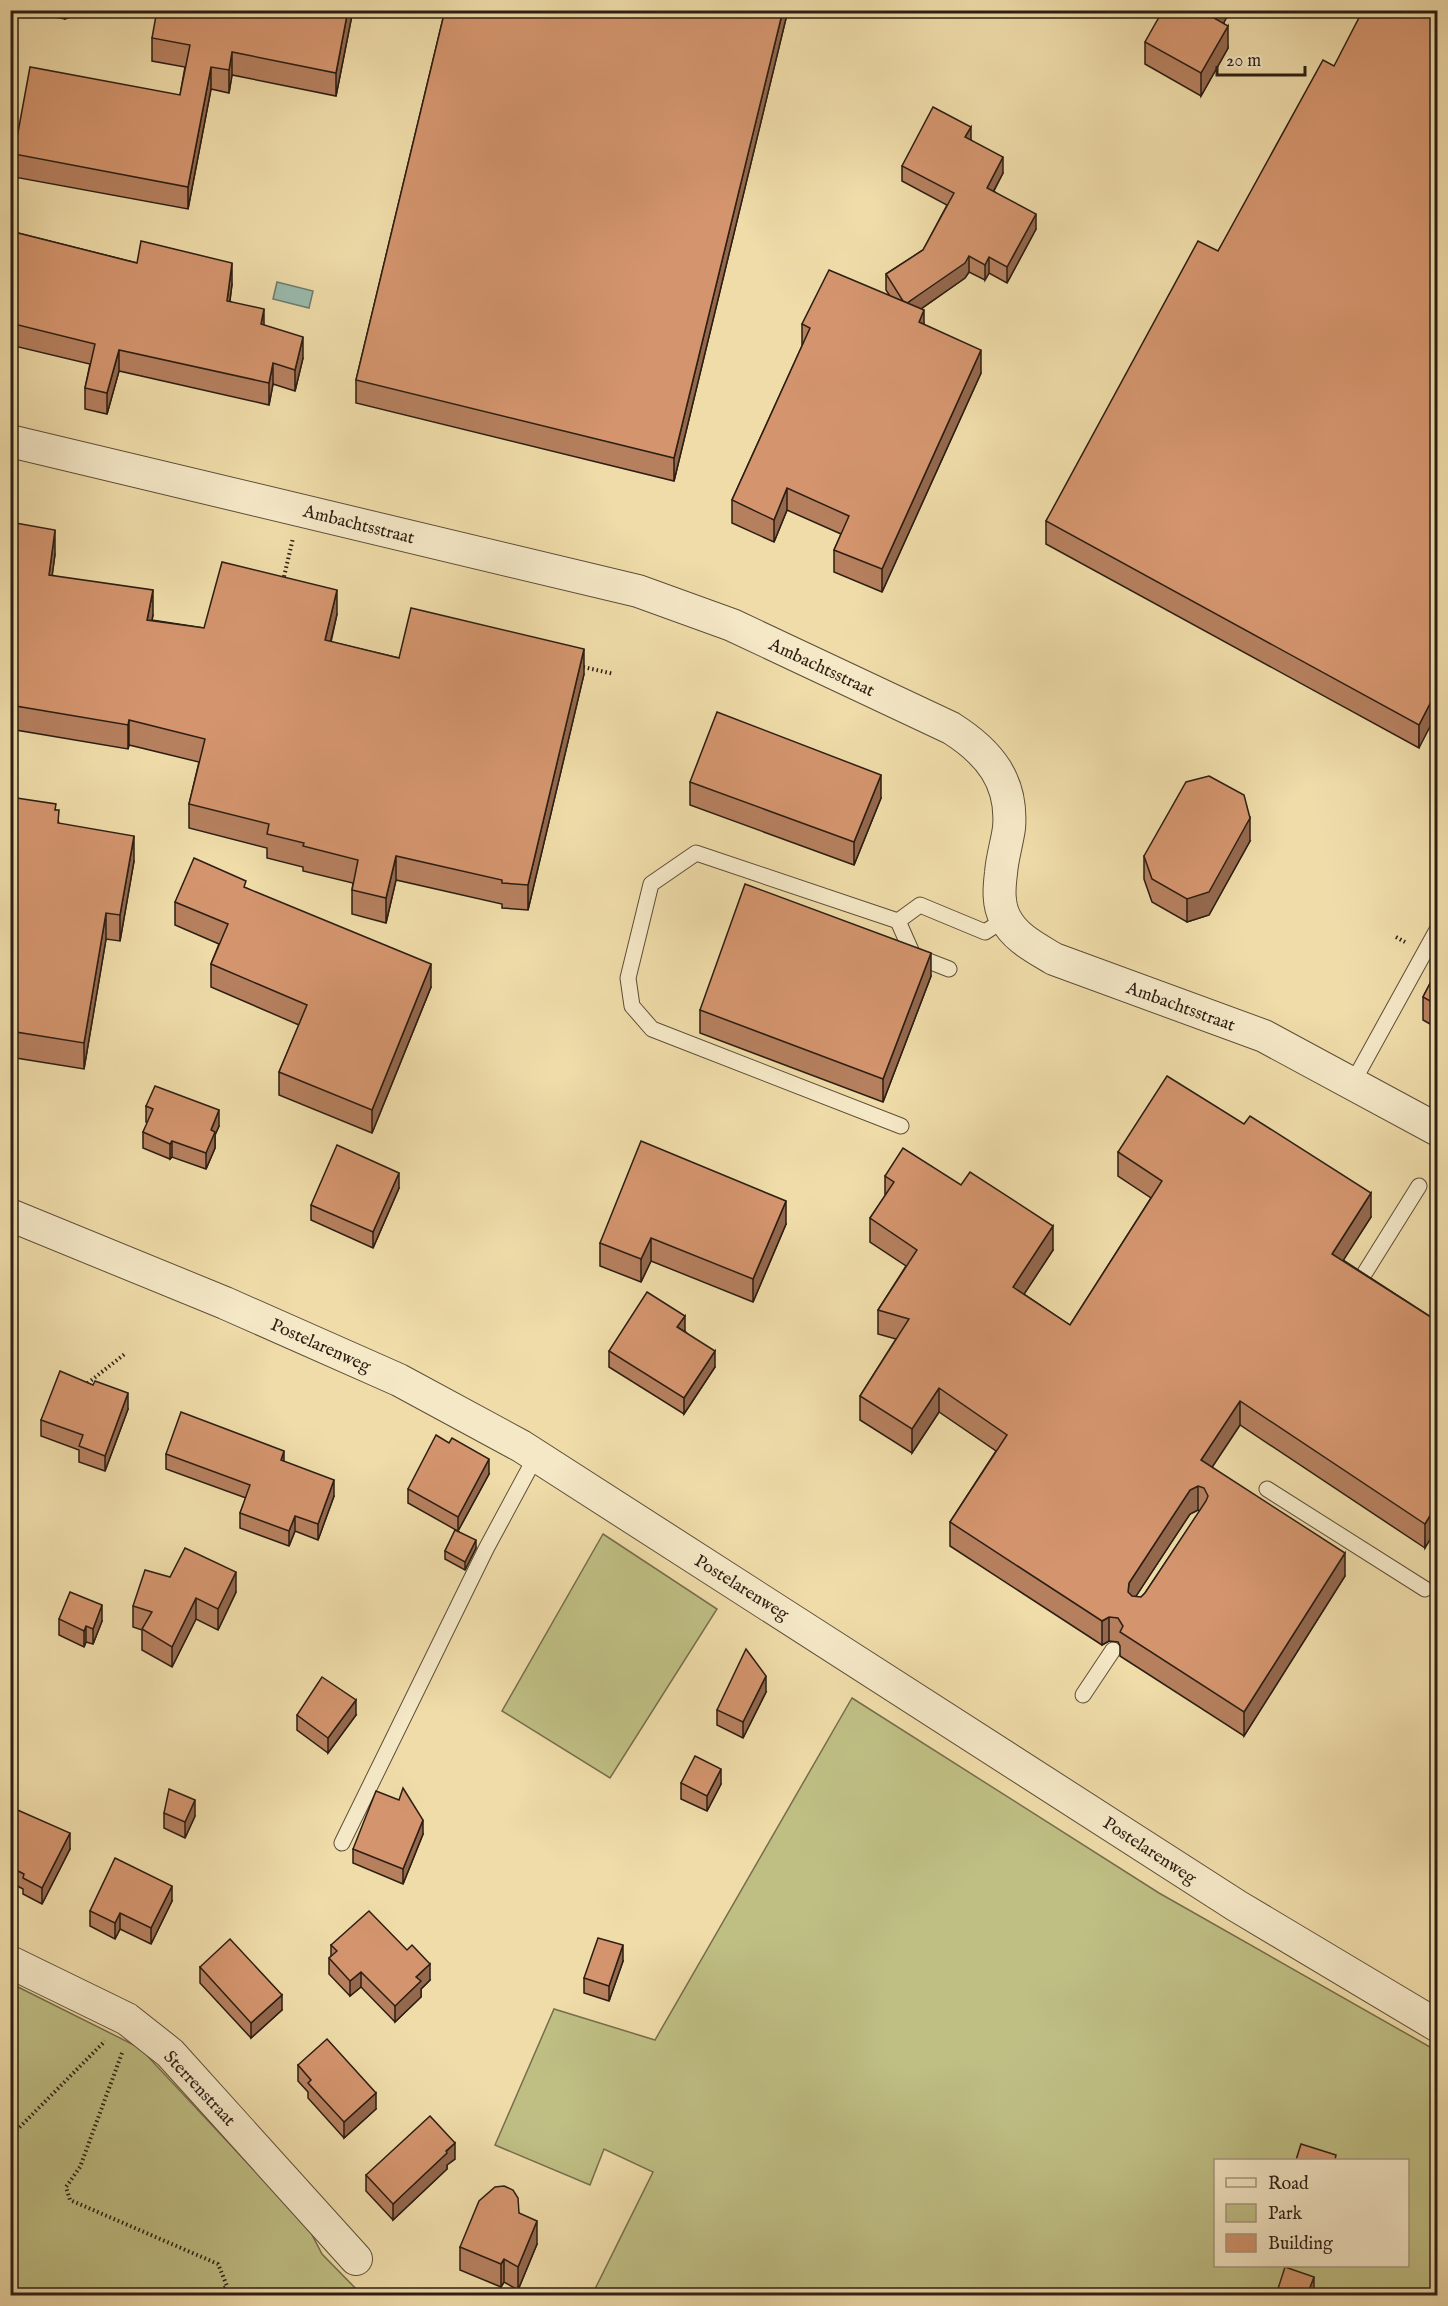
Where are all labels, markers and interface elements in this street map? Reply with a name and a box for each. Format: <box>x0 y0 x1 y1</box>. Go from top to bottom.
scale bar <box>1217 39 1306 77</box>
text: 20 m <box>1226 50 1261 73</box>
street label: Ambachtsstraat <box>300 500 417 550</box>
street label: Ambachtsstraat <box>764 633 878 703</box>
street label: Ambachtsstraat <box>1122 977 1238 1038</box>
street label: Postelarenweg <box>267 1314 374 1379</box>
street label: Postelarenweg <box>690 1550 793 1627</box>
street label: Postelarenweg <box>1098 1812 1201 1890</box>
street label: Sterrenstraat <box>158 2046 240 2132</box>
legend <box>1214 2159 1409 2267</box>
text: Road <box>1268 2173 1309 2196</box>
text: Park <box>1268 2203 1303 2226</box>
text: Building <box>1268 2233 1333 2256</box>

